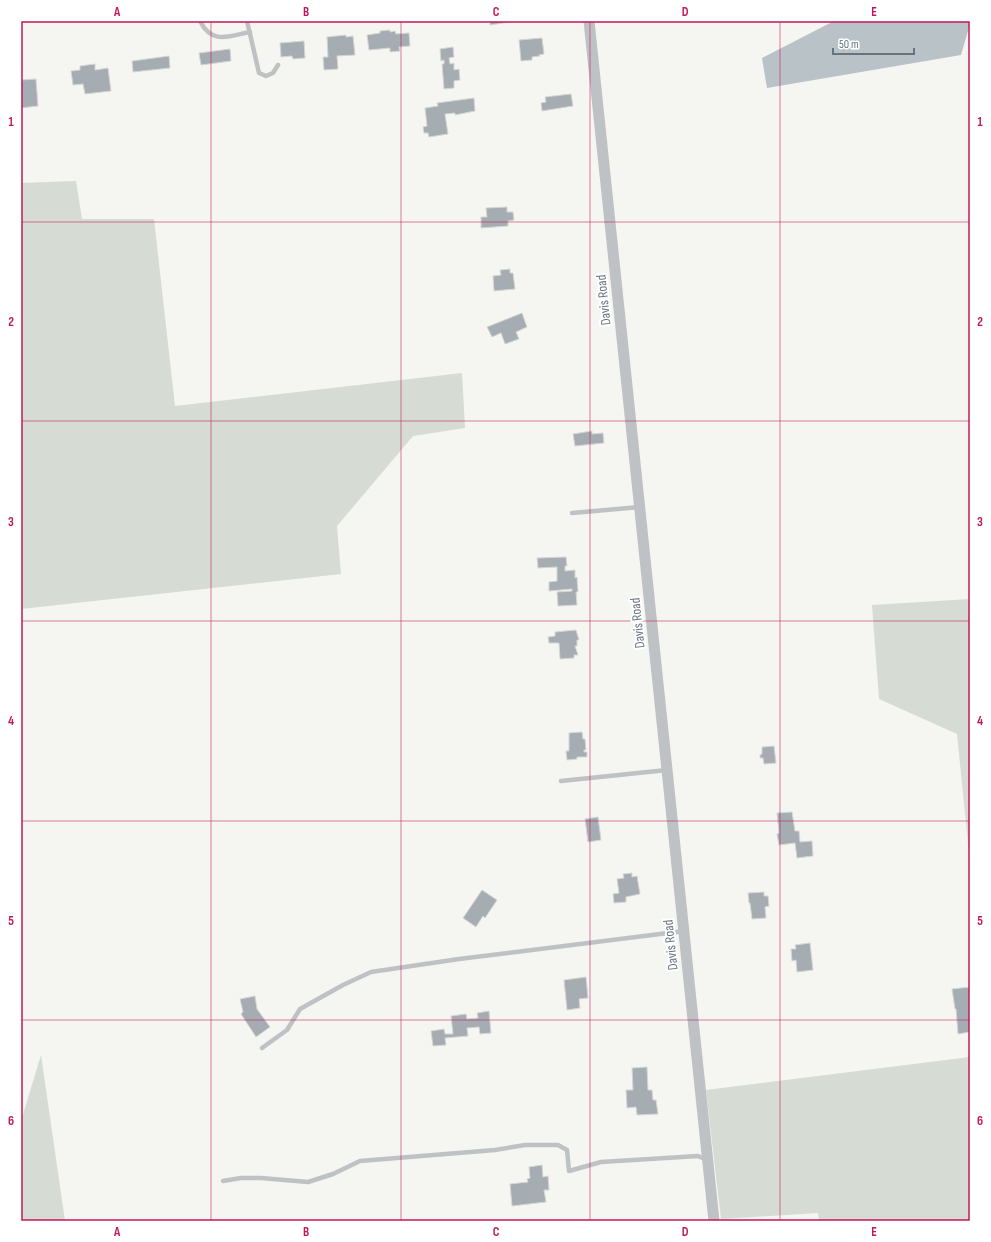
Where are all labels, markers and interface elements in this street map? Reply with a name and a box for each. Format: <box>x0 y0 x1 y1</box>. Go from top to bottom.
text: A <box>113 4 121 20</box>
text: B <box>303 4 309 20</box>
text: C <box>493 4 500 20</box>
text: D <box>682 4 689 20</box>
text: E <box>871 4 877 20</box>
scale bar <box>833 30 914 56</box>
text: 50 m <box>839 37 859 52</box>
text: 1 <box>8 114 14 130</box>
text: 1 <box>977 114 983 130</box>
street label: Davis Road <box>592 274 615 326</box>
text: 2 <box>8 314 14 330</box>
text: 2 <box>977 314 983 330</box>
text: 3 <box>8 514 14 530</box>
text: 3 <box>977 514 983 530</box>
street label: Davis Road <box>626 597 649 649</box>
text: 4 <box>8 713 14 729</box>
text: 4 <box>977 713 983 729</box>
text: 5 <box>8 913 14 929</box>
text: 5 <box>977 913 983 929</box>
street label: Davis Road <box>659 919 682 971</box>
text: 6 <box>8 1113 14 1129</box>
text: 6 <box>977 1113 983 1129</box>
text: A <box>113 1224 121 1240</box>
text: B <box>303 1224 309 1240</box>
text: C <box>493 1224 500 1240</box>
text: D <box>682 1224 689 1240</box>
text: E <box>871 1224 877 1240</box>

